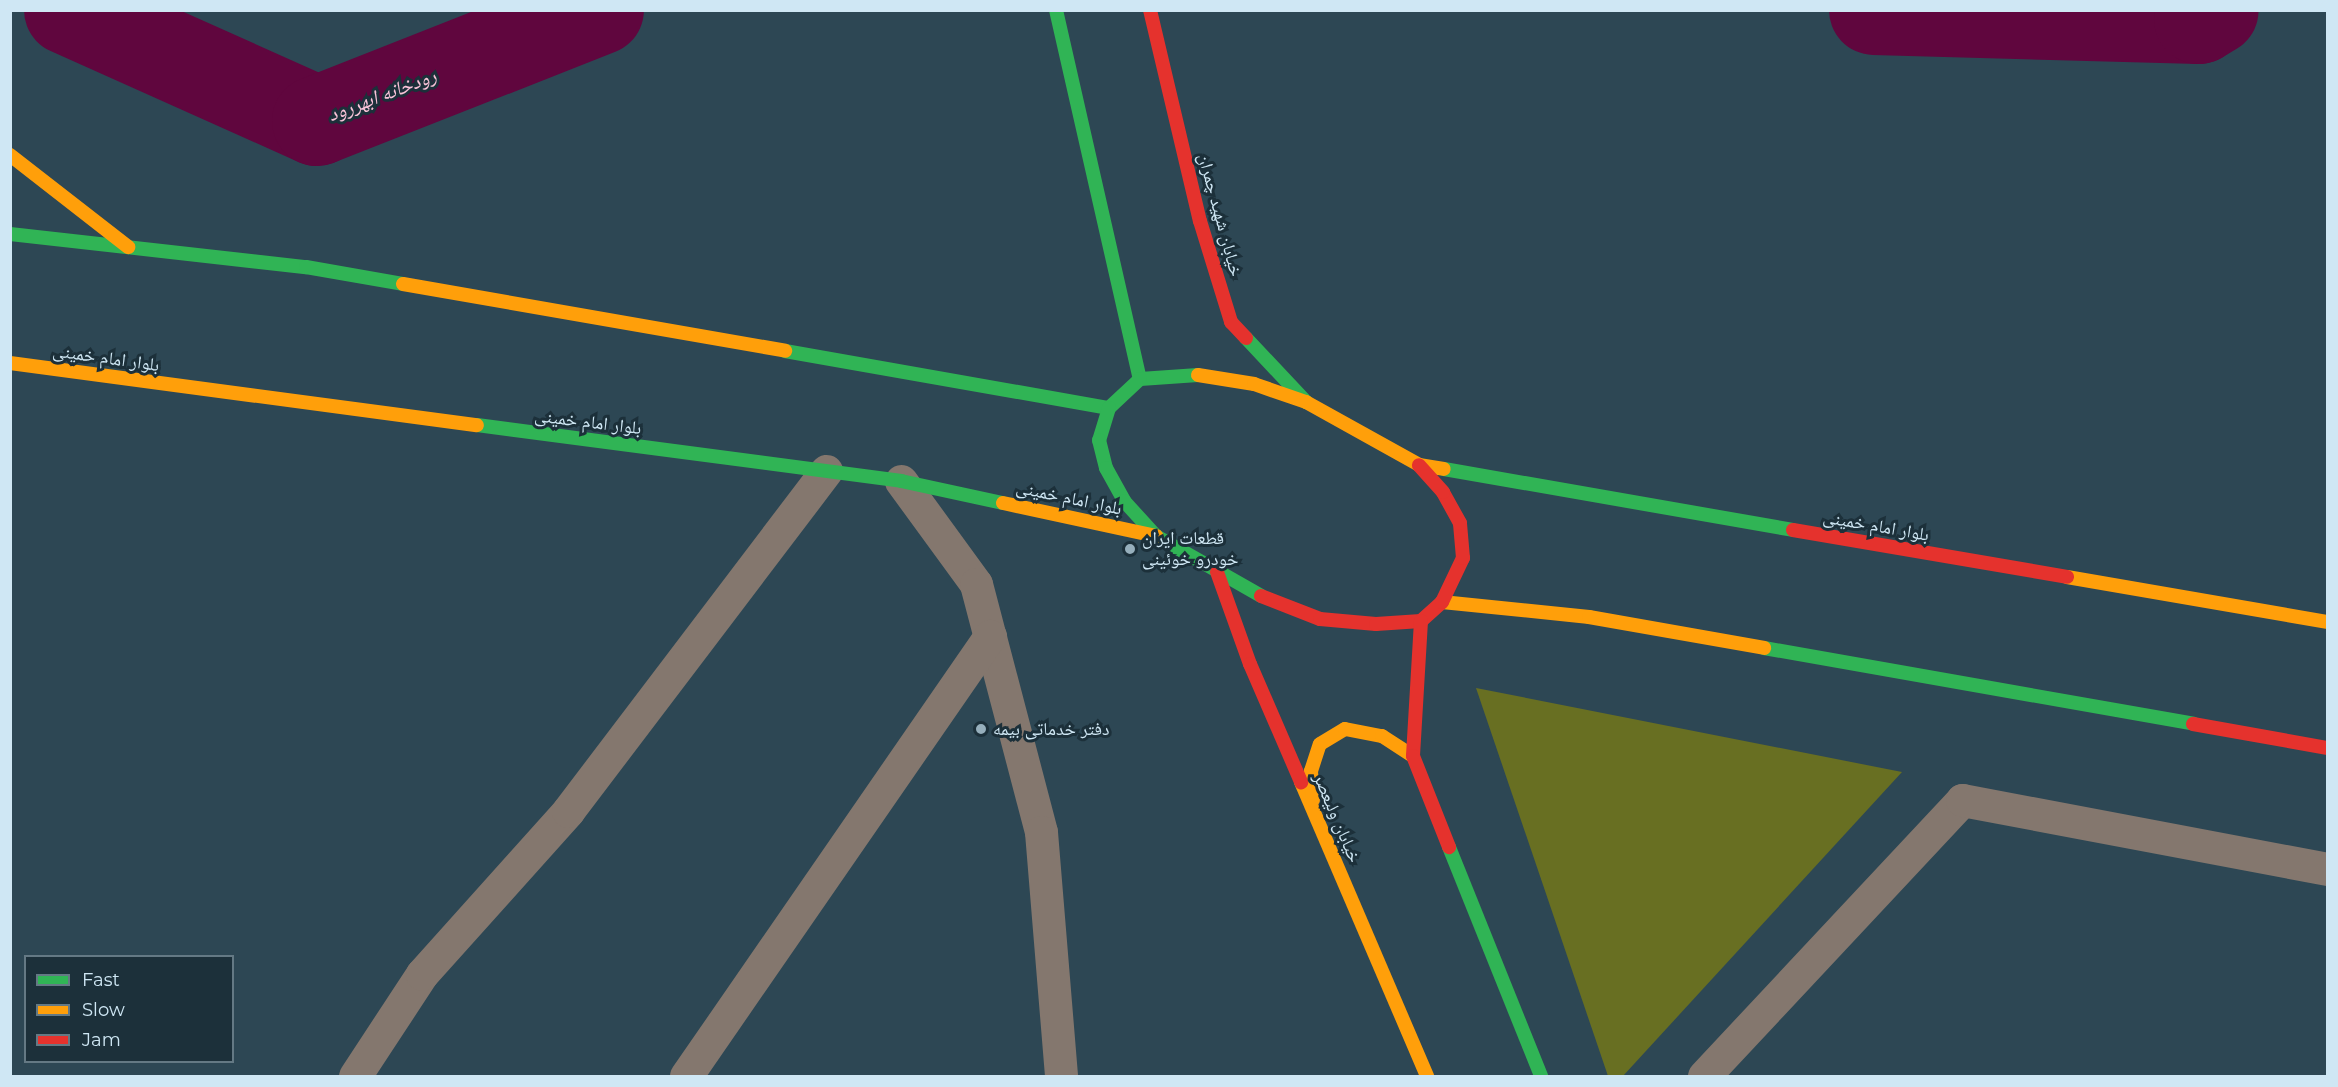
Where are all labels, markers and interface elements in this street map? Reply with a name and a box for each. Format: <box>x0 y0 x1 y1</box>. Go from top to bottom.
water label: رودخانه ابهررود <box>324 63 440 127</box>
street label: خیابان شهید چمران <box>1193 151 1247 279</box>
street label: بلوار امام خمینی <box>51 340 161 376</box>
street label: بلوار امام خمینی <box>533 405 643 439</box>
street label: بلوار امام خمینی <box>1014 476 1124 520</box>
street label: بلوار امام خمینی <box>1821 506 1931 546</box>
place label: قطعات ایران خودرو خوئینی <box>1142 528 1238 570</box>
marker: قطعات ایران خودرو خوئینی <box>1123 542 1137 556</box>
place label: دفتر خدماتی بیمه <box>993 718 1109 740</box>
marker: دفتر خدماتی بیمه <box>974 722 988 736</box>
street label: خیابان ولیعصر <box>1309 770 1365 866</box>
legend <box>24 955 234 1063</box>
text: Fast <box>82 969 120 991</box>
text: Slow <box>82 999 125 1021</box>
text: Jam <box>82 1029 121 1051</box>

